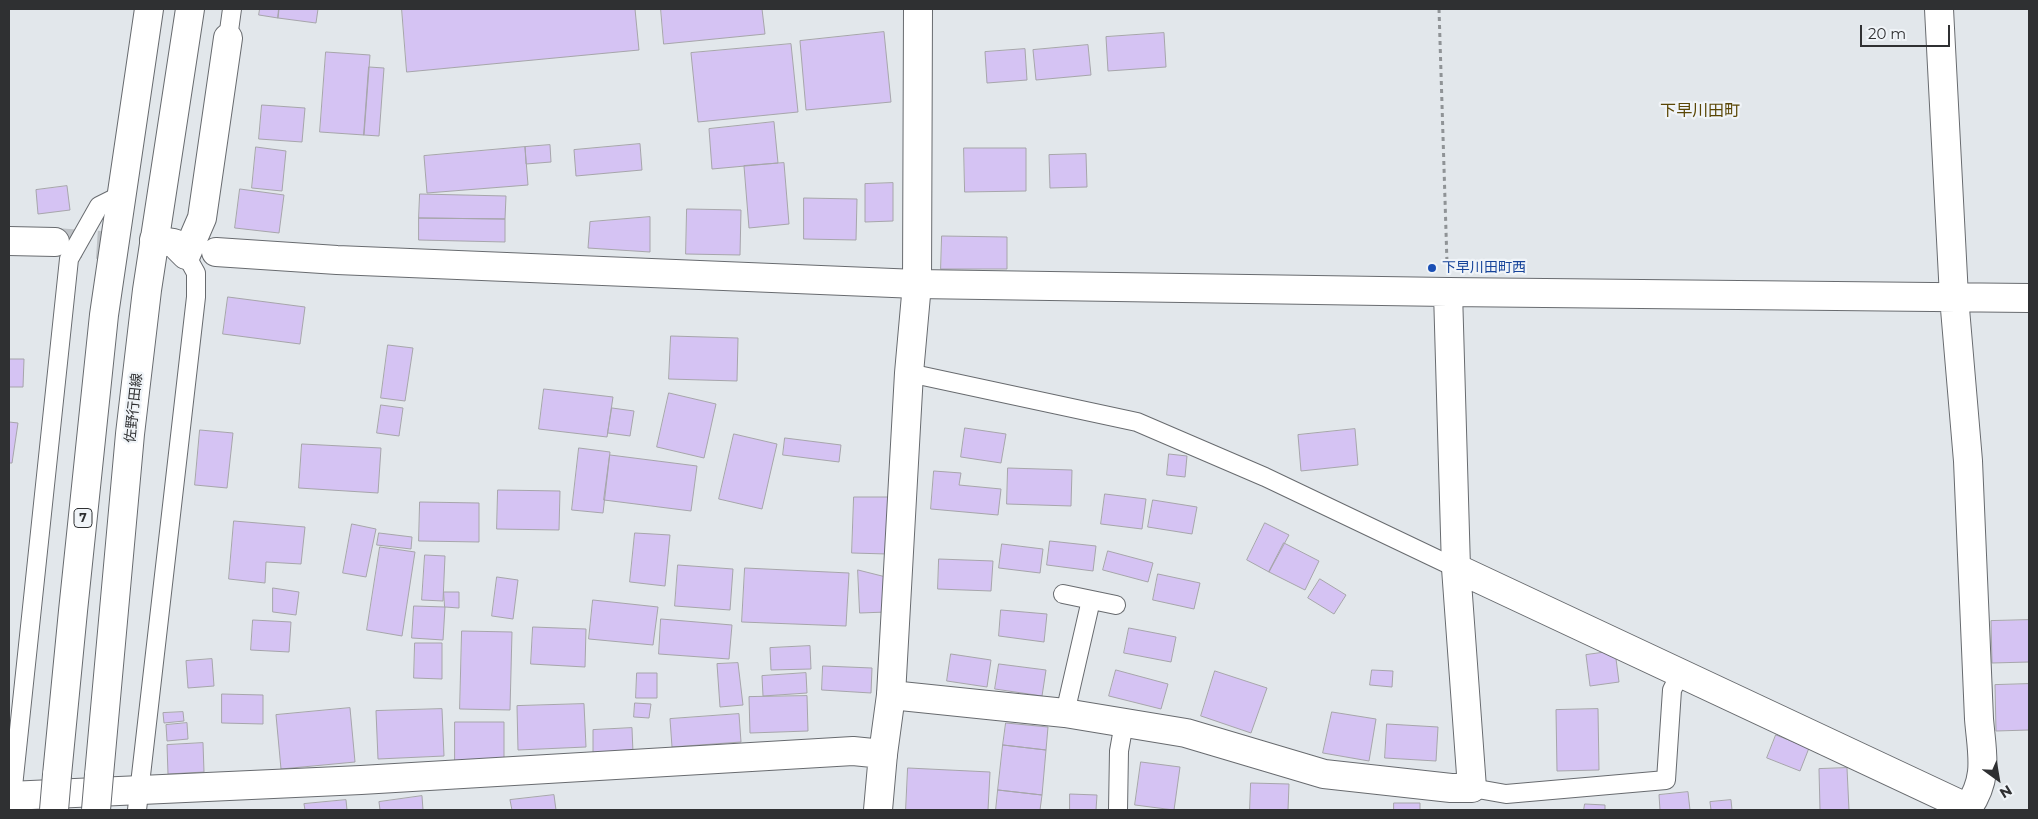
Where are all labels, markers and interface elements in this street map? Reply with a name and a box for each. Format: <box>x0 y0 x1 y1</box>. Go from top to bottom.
scale bar <box>1863 15 1953 47</box>
text: 20 m <box>1868 24 1906 43</box>
district label: 下早川田町 <box>1660 101 1740 121</box>
place label: 下早川田町西 <box>1442 260 1526 276</box>
marker: 下早川田町西 <box>1426 262 1438 274</box>
street label: 佐野行田線 <box>122 372 146 444</box>
road number: 7 <box>74 508 92 528</box>
north arrow <box>1973 754 2023 804</box>
text: N <box>1996 781 2016 802</box>

